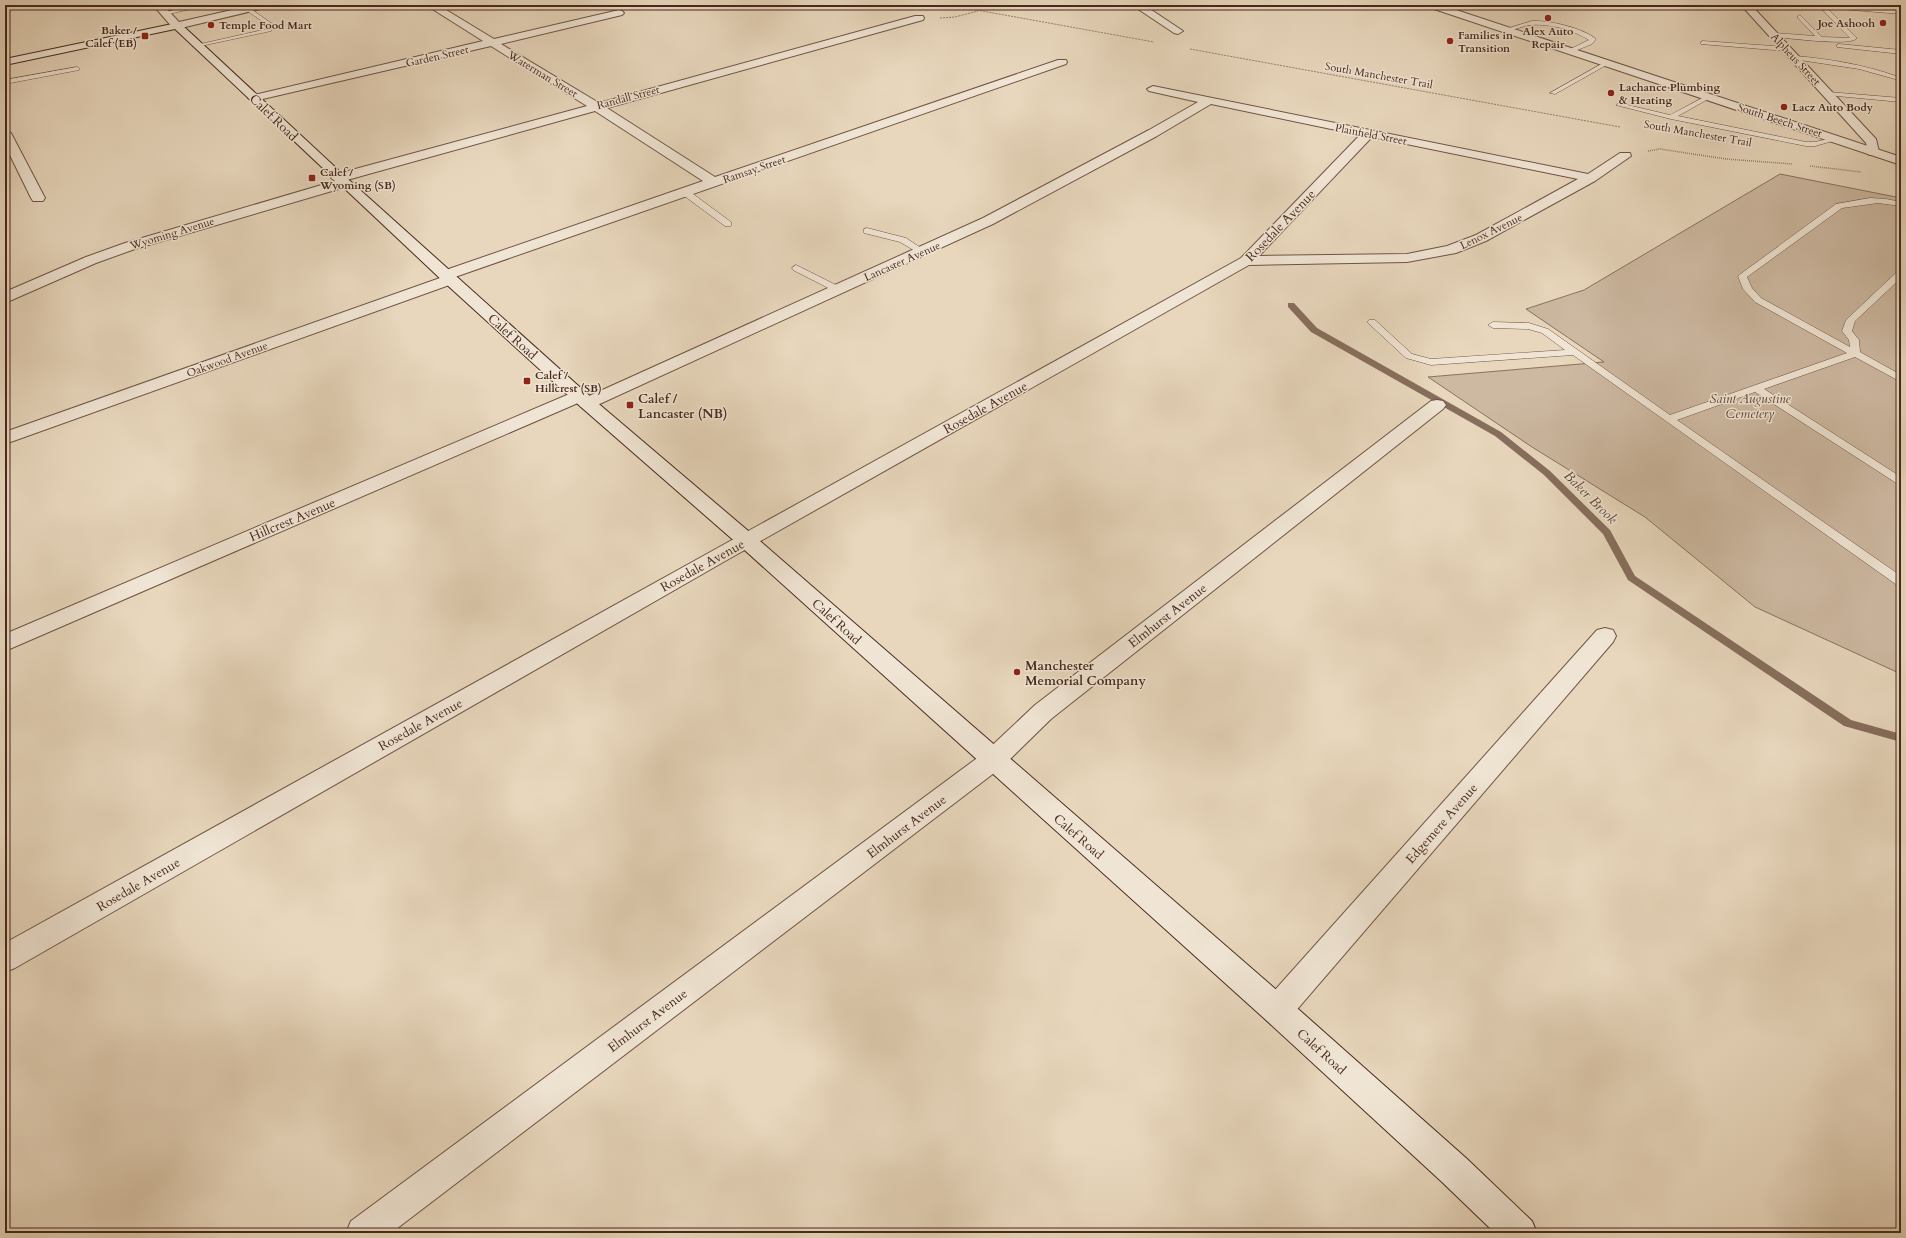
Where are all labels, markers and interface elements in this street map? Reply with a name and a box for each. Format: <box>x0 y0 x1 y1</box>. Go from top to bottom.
marker: Alex Auto Repair <box>1543 13 1553 23</box>
place label: Joe Ashooh <box>1816 16 1875 31</box>
place label: Temple Food Mart <box>219 18 312 33</box>
marker: Joe Ashooh <box>1878 18 1888 28</box>
marker: Temple Food Mart <box>206 20 216 30</box>
place label: Baker / Calef (EB) <box>85 23 137 51</box>
place label: Alex Auto Repair <box>1523 24 1574 52</box>
place label: Families in Transition <box>1458 28 1513 56</box>
street label: Alpheus Street <box>1767 30 1824 89</box>
marker: Baker / Calef (EB) <box>140 31 150 41</box>
marker: Families in Transition <box>1445 36 1455 46</box>
street label: Garden Street <box>404 42 470 71</box>
street label: Waterman Street <box>504 47 581 101</box>
street label: South Manchester Trail <box>1324 59 1434 92</box>
place label: Lachance Plumbing & Heating <box>1619 80 1720 108</box>
street label: Randall Street <box>595 82 662 113</box>
marker: Lachance Plumbing & Heating <box>1606 88 1616 98</box>
street label: Calef Road <box>245 90 301 145</box>
street label: South Beech Street <box>1736 100 1824 141</box>
place label: Lacz Auto Body <box>1792 100 1874 115</box>
marker: Lacz Auto Body <box>1779 102 1789 112</box>
street label: South Manchester Trail <box>1643 117 1753 150</box>
street label: Plainfield Street <box>1334 120 1409 149</box>
street label: Ramsay Street <box>721 152 788 187</box>
place label: Calef / Wyoming (SB) <box>319 165 396 193</box>
marker: Calef / Wyoming (SB) <box>307 173 317 183</box>
street label: Rosedale Avenue <box>1242 186 1320 266</box>
street label: Lenox Avenue <box>1457 210 1525 253</box>
street label: Wyoming Avenue <box>127 214 216 254</box>
street label: Lancaster Avenue <box>862 238 943 285</box>
street label: Calef Road <box>484 310 541 364</box>
street label: Oakwood Avenue <box>185 338 270 381</box>
place label: Calef / Hillcrest (SB) <box>535 368 602 396</box>
marker: Calef / Hillcrest (SB) <box>522 376 532 386</box>
street label: Rosedale Avenue <box>940 377 1031 438</box>
place label: Calef / Lancaster (NB) <box>638 390 727 423</box>
park label: Saint Augustine Cemetery <box>1709 390 1792 423</box>
marker: Calef / Lancaster (NB) <box>625 400 635 410</box>
water label: Baker Brook <box>1560 466 1622 528</box>
street label: Hillcrest Avenue <box>247 494 338 546</box>
street label: Rosedale Avenue <box>657 535 748 596</box>
street label: Elmhurst Avenue <box>1124 579 1211 652</box>
street label: Calef Road <box>808 595 865 649</box>
place label: Manchester Memorial Company <box>1025 657 1146 690</box>
marker: Manchester Memorial Company <box>1012 667 1022 677</box>
street label: Rosedale Avenue <box>375 694 466 755</box>
street label: Edgemere Avenue <box>1402 779 1482 868</box>
street label: Elmhurst Avenue <box>863 791 950 863</box>
street label: Calef Road <box>1049 810 1107 864</box>
street label: Rosedale Avenue <box>93 854 184 916</box>
street label: Elmhurst Avenue <box>604 985 691 1057</box>
street label: Calef Road <box>1293 1025 1350 1079</box>

